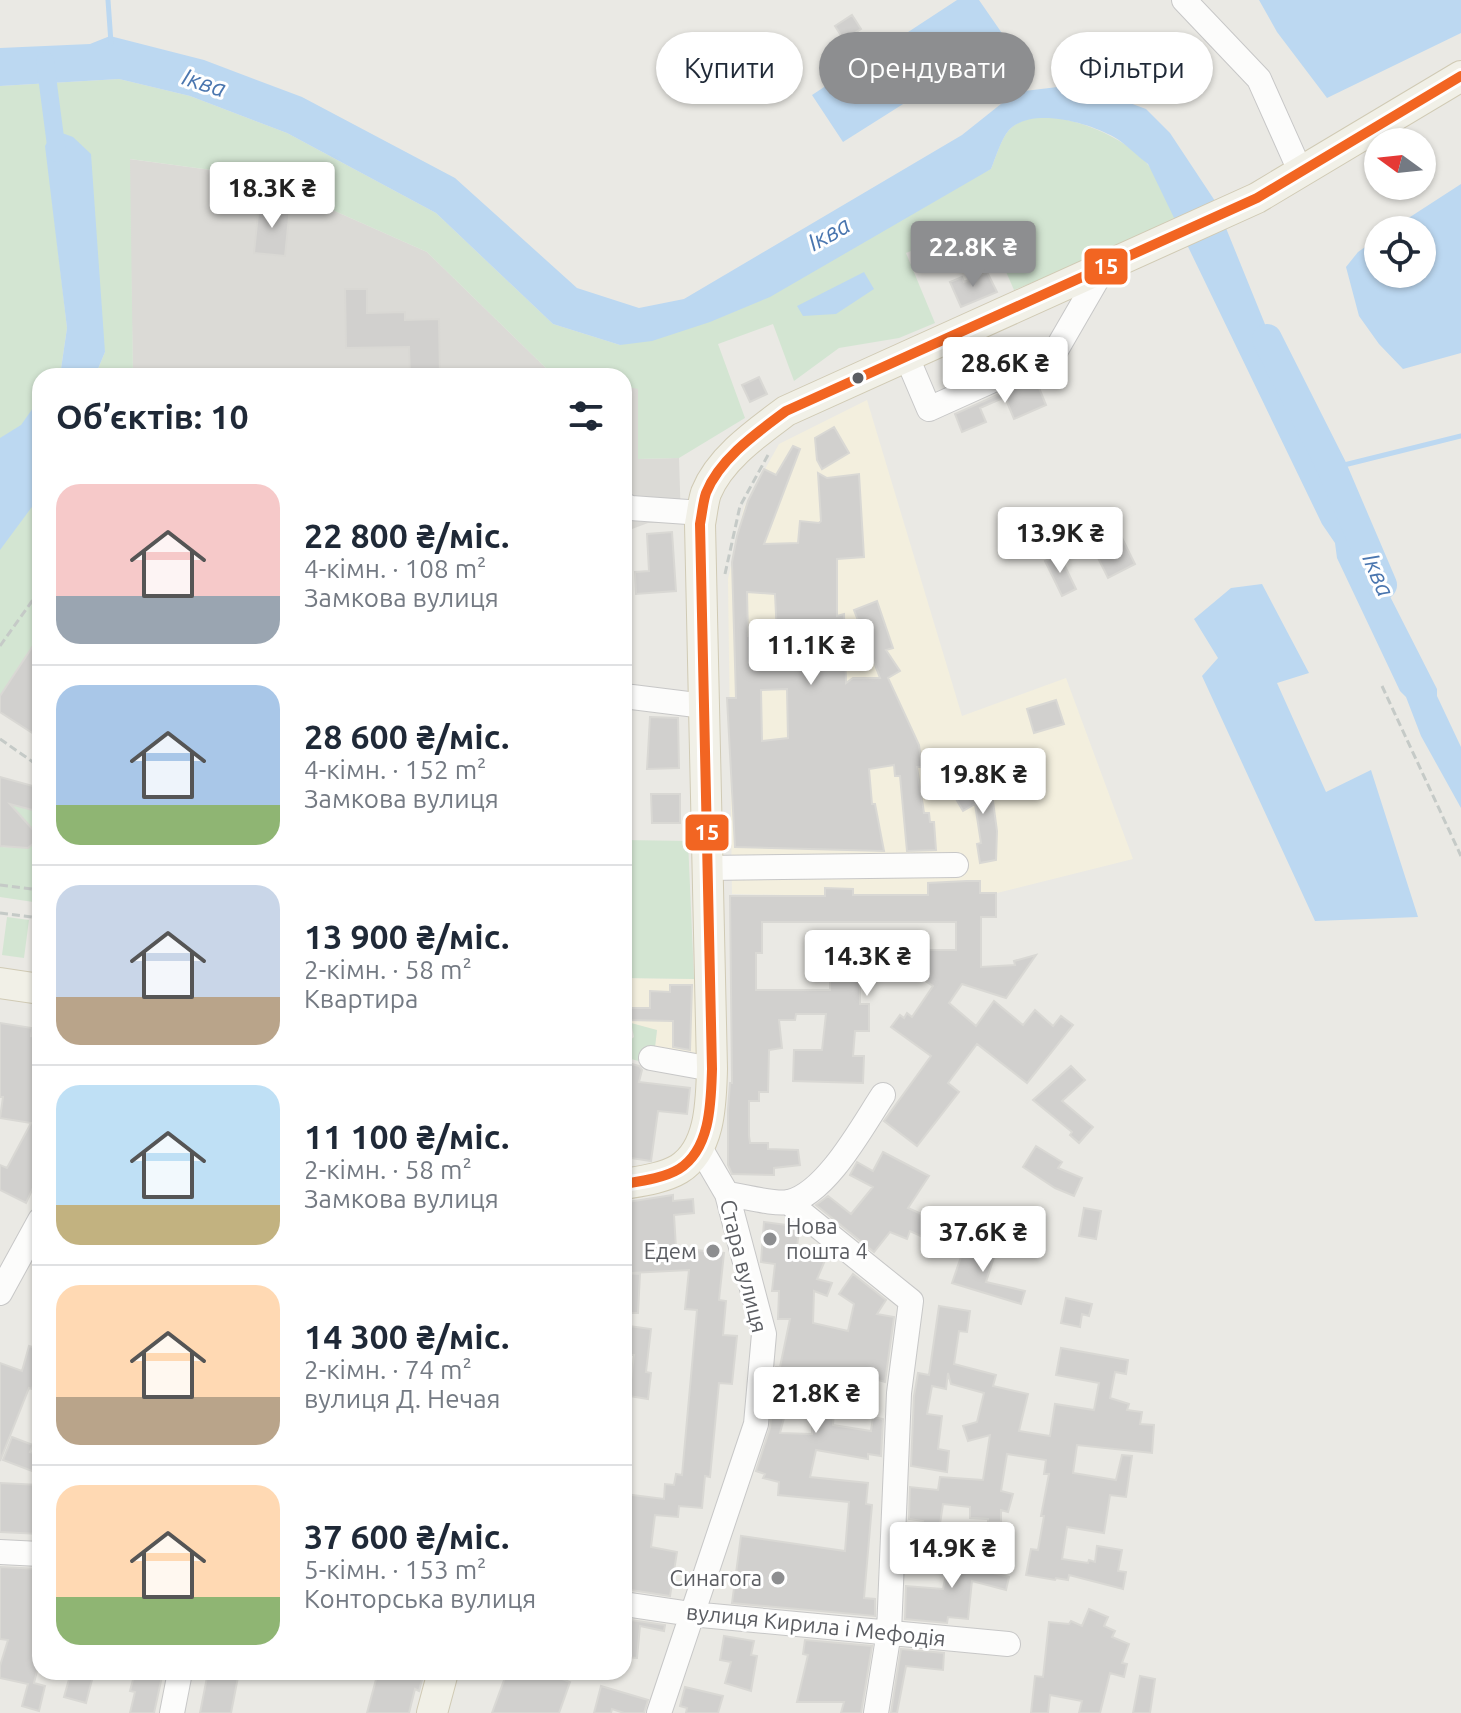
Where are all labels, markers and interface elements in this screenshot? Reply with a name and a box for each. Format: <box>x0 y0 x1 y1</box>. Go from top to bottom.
chip: Купити <box>656 32 803 104</box>
chip: Орендувати <box>819 32 1035 104</box>
chip: Фільтри <box>1051 32 1213 104</box>
water label: Іква <box>179 63 229 102</box>
north arrow <box>1364 128 1436 200</box>
map controls <box>1364 128 1436 288</box>
pin: 18.3K ₴ <box>198 162 346 230</box>
text: 18.3K ₴ <box>228 173 316 202</box>
water label: Іква <box>803 211 855 256</box>
button: locate <box>1364 216 1436 288</box>
pin: 22.8K ₴ <box>899 221 1047 289</box>
text: 22.8K ₴ <box>929 232 1017 261</box>
line badge: 15 <box>1083 247 1129 286</box>
text: 15 <box>1094 253 1118 278</box>
pin: 28.6K ₴ <box>931 337 1079 405</box>
text: 28.6K ₴ <box>961 348 1049 377</box>
unlabelled marker <box>850 370 866 386</box>
icon: filters <box>564 394 608 438</box>
text: Об’єктів: 10 <box>56 397 249 435</box>
pin: 13.9K ₴ <box>986 507 1134 575</box>
icon: home <box>120 516 216 612</box>
text: 22 800 ₴/міс. <box>304 516 509 554</box>
text: 13.9K ₴ <box>1016 518 1104 547</box>
water label: Іква <box>1357 549 1400 600</box>
text: 4-кімн. · 108 m² <box>304 554 486 583</box>
text: Замкова вулиця <box>304 583 499 612</box>
pin: 11.1K ₴ <box>737 619 885 687</box>
text: 11.1K ₴ <box>767 630 855 659</box>
icon: home <box>120 717 216 813</box>
text: 28 600 ₴/міс. <box>304 717 509 755</box>
pin: 19.8K ₴ <box>909 748 1057 816</box>
text: 4-кімн. · 152 m² <box>304 755 486 784</box>
text: 19.8K ₴ <box>939 759 1027 788</box>
text: Замкова вулиця <box>304 784 499 813</box>
line badge: 15 <box>684 813 730 852</box>
text: 15 <box>695 819 719 844</box>
icon: home <box>120 917 216 1013</box>
text: 13 900 ₴/міс. <box>304 917 509 955</box>
pin: 14.3K ₴ <box>793 930 941 998</box>
text: 14.3K ₴ <box>823 941 911 970</box>
text: 2-кімн. · 58 m² <box>304 955 472 984</box>
text: Квартира <box>304 984 418 1013</box>
icon: home <box>120 1117 216 1213</box>
text: 11 100 ₴/міс. <box>304 1117 509 1155</box>
text: 2-кімн. · 58 m² <box>304 1155 472 1184</box>
text: Замкова вулиця <box>304 1184 499 1213</box>
street label: Стара вулиця <box>716 1197 773 1335</box>
pin: 37.6K ₴ <box>909 1206 1057 1274</box>
place label: Нова пошта 4 <box>786 1213 868 1263</box>
text: 37.6K ₴ <box>939 1217 1027 1246</box>
marker: Нова пошта 4 <box>761 1230 779 1248</box>
place label: Едем <box>644 1238 697 1263</box>
marker: Едем <box>704 1242 722 1260</box>
icon: home <box>120 1317 216 1413</box>
text: 14 300 ₴/міс. <box>304 1317 509 1355</box>
text: 2-кімн. · 74 m² <box>304 1355 472 1384</box>
pin: 21.8K ₴ <box>742 1367 890 1435</box>
text: 21.8K ₴ <box>772 1378 860 1407</box>
text: вулиця Д. Нечая <box>304 1384 500 1413</box>
icon: home <box>120 1517 216 1613</box>
text: 37 600 ₴/міс. <box>304 1517 509 1555</box>
pin: 14.9K ₴ <box>878 1522 1026 1590</box>
text: 14.9K ₴ <box>908 1533 996 1562</box>
text: 5-кімн. · 153 m² <box>304 1555 486 1584</box>
place label: Синагога <box>669 1565 762 1590</box>
marker: Синагога <box>769 1569 787 1587</box>
text: Конторська вулиця <box>304 1584 536 1613</box>
street label: вулиця Кирила і Мефодія <box>685 1598 947 1651</box>

